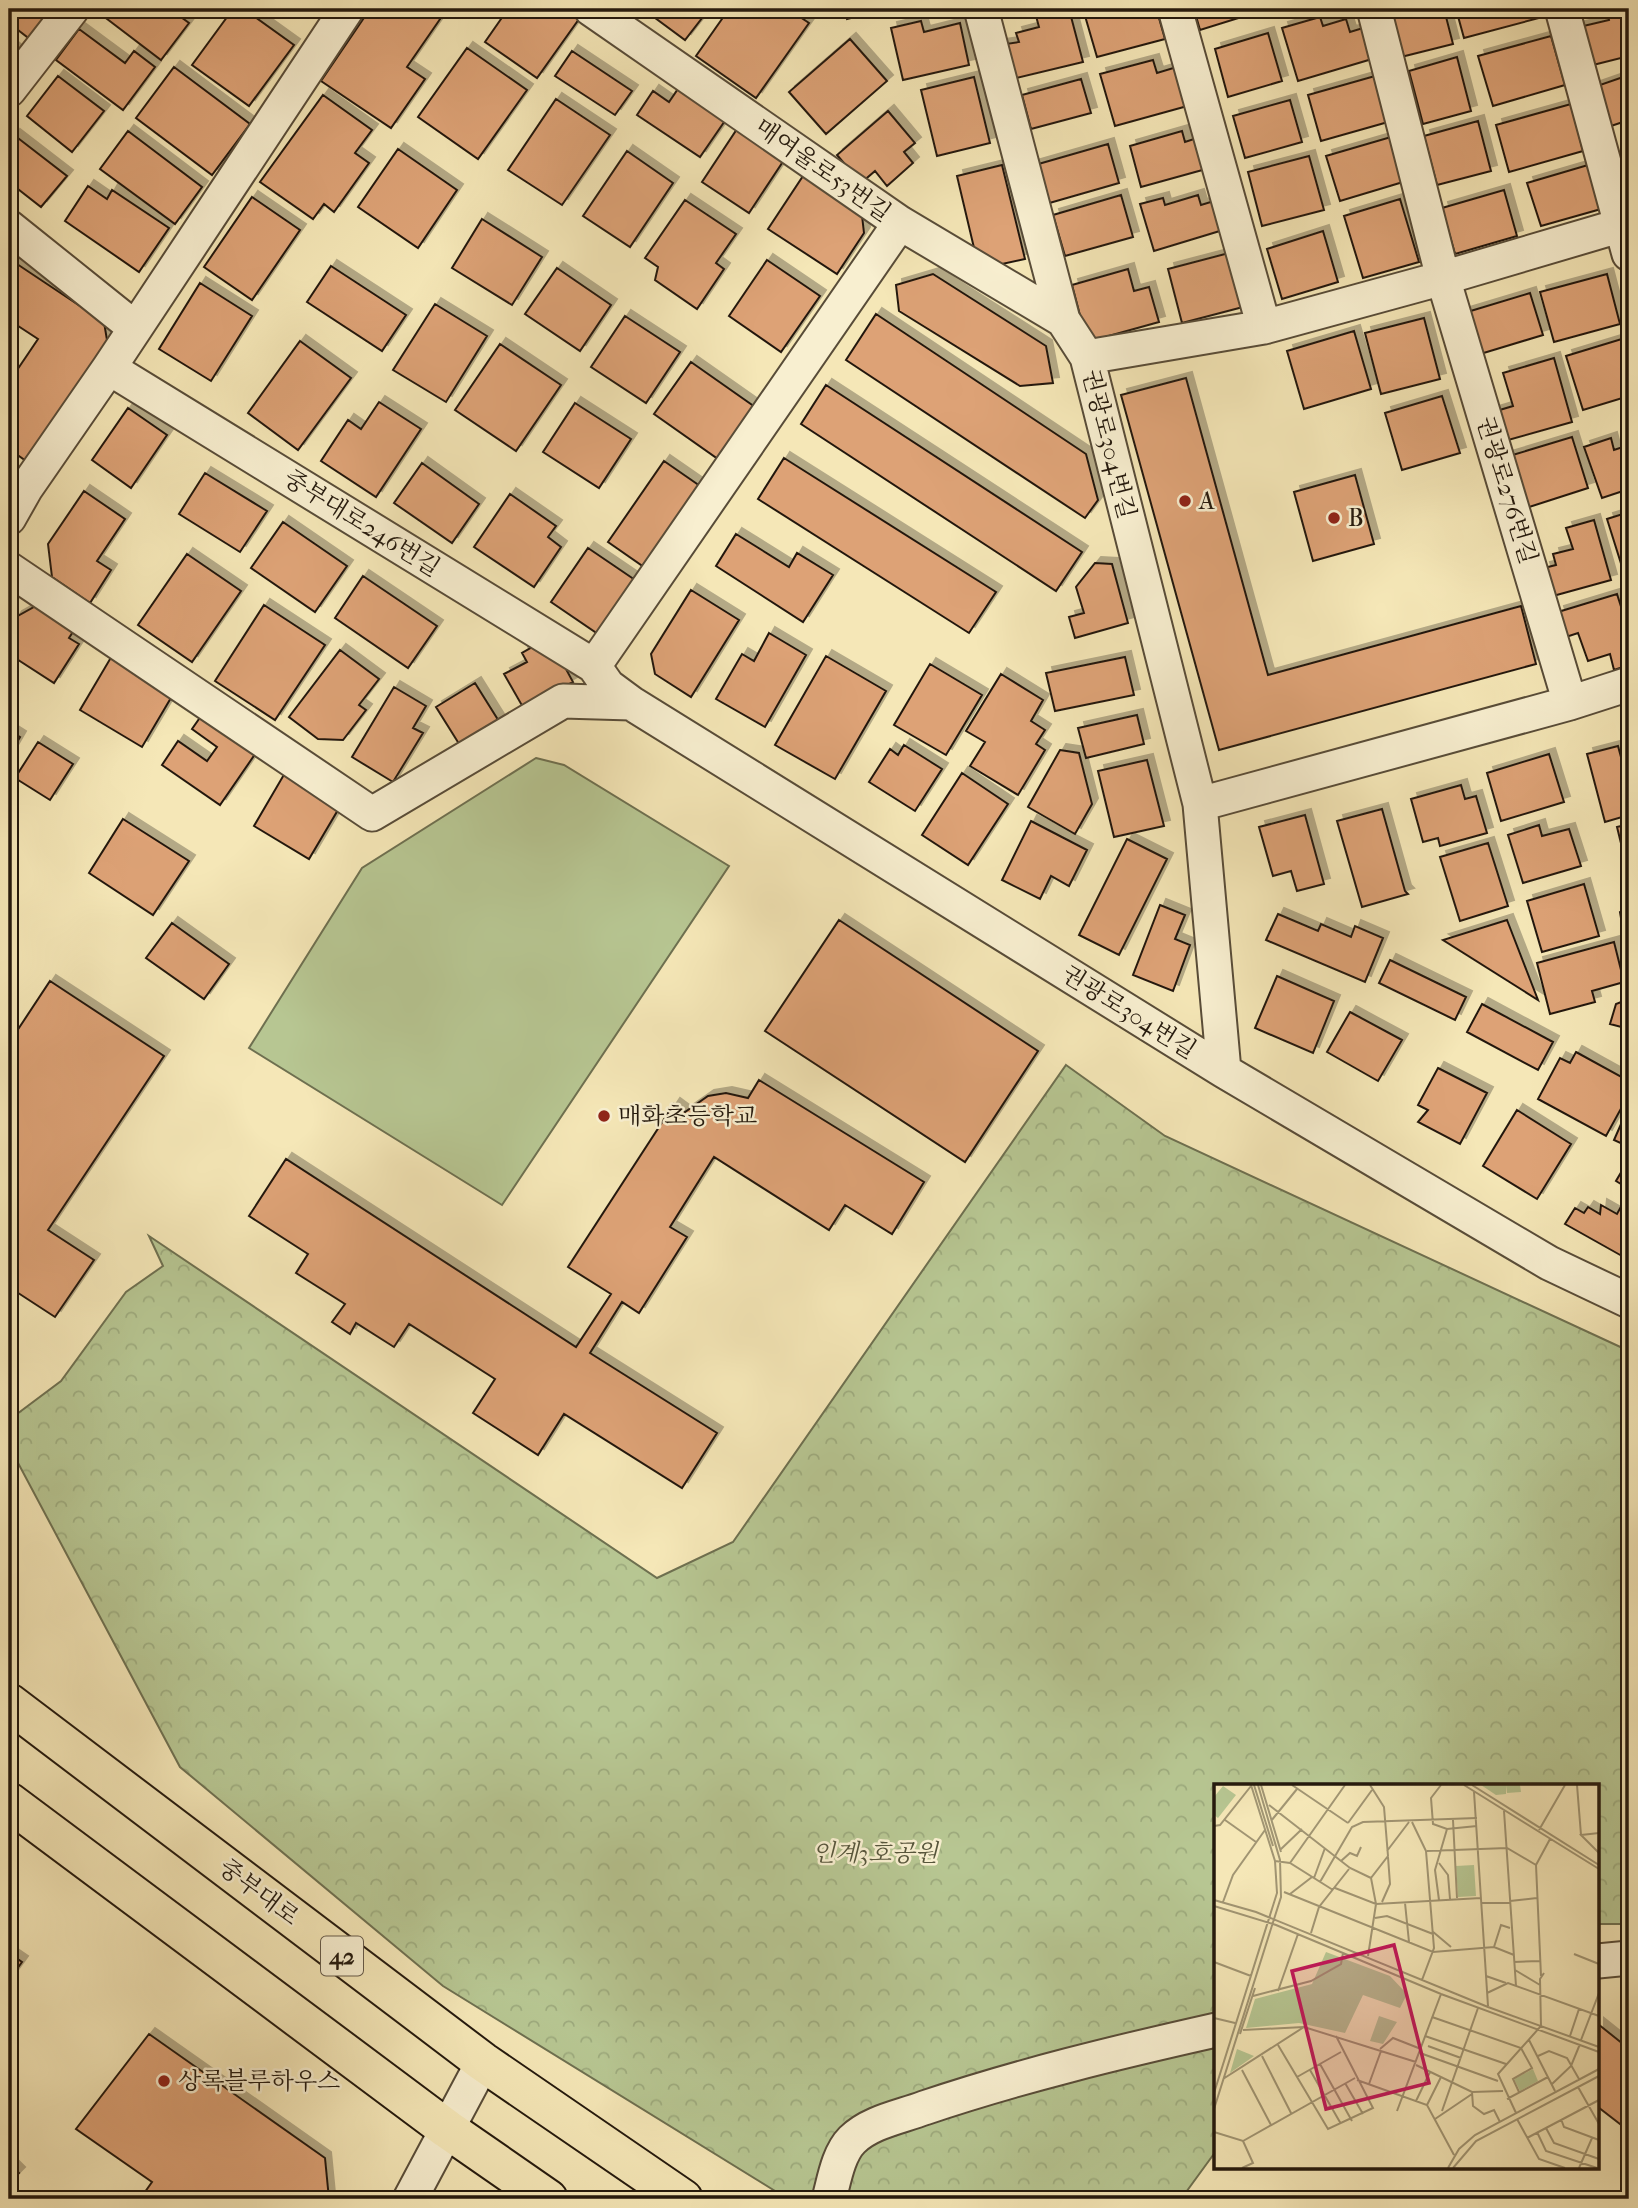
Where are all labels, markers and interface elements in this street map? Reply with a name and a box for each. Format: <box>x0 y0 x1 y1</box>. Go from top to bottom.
street label: 매여울로53번길 <box>750 113 896 227</box>
street label: 권광로304번길 <box>1077 366 1141 522</box>
street label: 권광로276번길 <box>1471 413 1543 567</box>
street label: 중부대로246번길 <box>279 464 445 582</box>
place label: A <box>1198 487 1215 515</box>
marker: A <box>1177 493 1193 509</box>
place label: B <box>1348 504 1364 532</box>
marker: B <box>1326 510 1342 526</box>
street label: 권광로304번길 <box>1057 960 1201 1064</box>
place label: 매화초등학교 <box>618 1102 757 1130</box>
marker: 매화초등학교 <box>596 1108 612 1124</box>
inset map <box>1214 1784 1600 2170</box>
park label: 인계3호공원 <box>812 1839 940 1867</box>
street label: 중부대로 <box>214 1853 304 1931</box>
road number: 42 <box>321 1937 363 1976</box>
place label: 상록블루하우스 <box>178 2067 340 2095</box>
marker: 상록블루하우스 <box>156 2073 172 2089</box>

